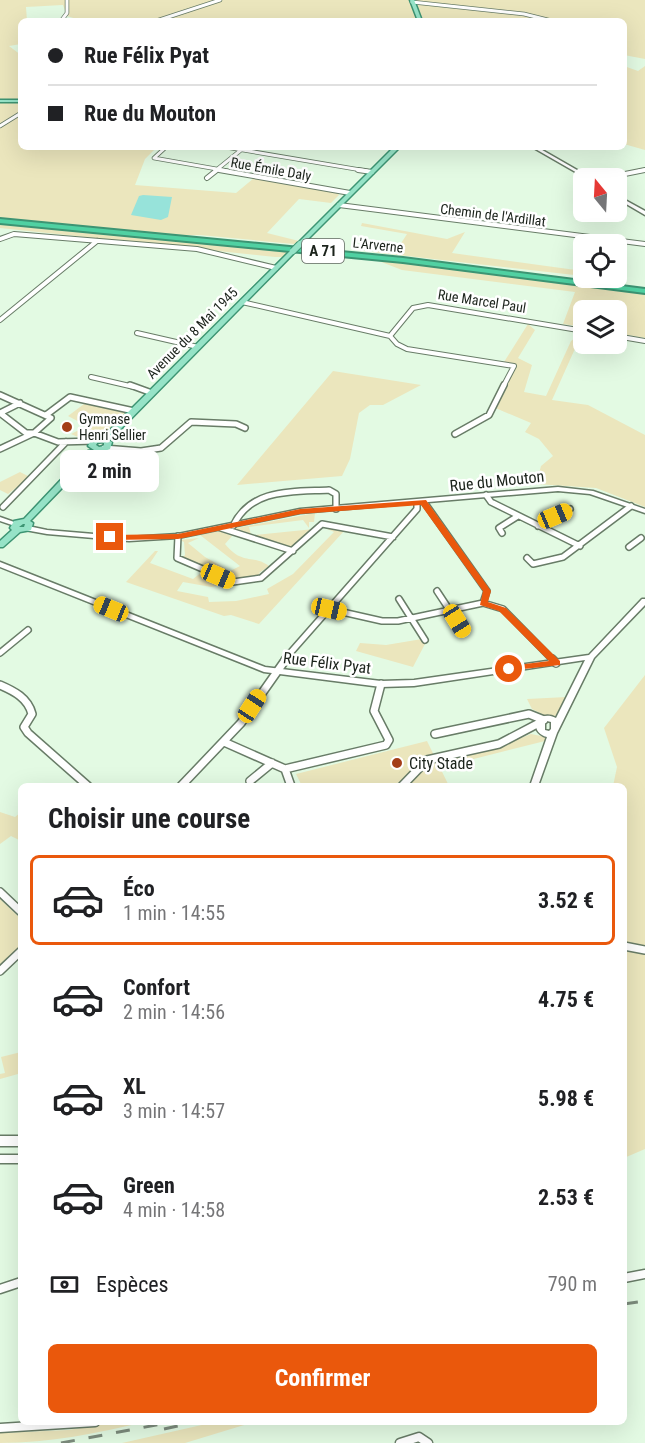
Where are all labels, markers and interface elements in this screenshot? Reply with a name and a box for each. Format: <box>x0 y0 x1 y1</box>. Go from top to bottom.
text: Rue Félix Pyat <box>84 43 209 68</box>
text: Rue du Mouton <box>84 101 216 126</box>
street label: Rue Émile Daly <box>230 153 313 184</box>
north arrow <box>573 168 627 222</box>
map controls <box>573 168 627 354</box>
street label: Chemin de l'Ardillat <box>439 201 547 229</box>
street label: L'Arverne <box>352 234 405 256</box>
button: locate <box>573 234 627 288</box>
road number: A 71 <box>302 239 344 263</box>
street label: Avenue du 8 Mai 1945 <box>143 284 241 382</box>
street label: Rue Marcel Paul <box>437 286 527 316</box>
button: layers <box>573 300 627 354</box>
place label: Gymnase Henri Sellier <box>79 411 146 443</box>
marker: Gymnase Henri Sellier <box>60 420 74 434</box>
callout: 2 min <box>60 450 160 492</box>
text: 2 min <box>87 459 132 483</box>
street label: Rue du Mouton <box>449 467 545 495</box>
car <box>535 501 575 531</box>
route end <box>96 523 123 550</box>
car <box>198 561 238 591</box>
car <box>91 594 131 624</box>
car <box>309 596 349 622</box>
car <box>440 601 474 641</box>
street label: Rue Félix Pyat <box>282 648 372 678</box>
route start <box>495 655 522 682</box>
car <box>235 686 269 726</box>
place label: City Stade <box>409 754 473 773</box>
marker: City Stade <box>390 756 404 770</box>
text: Choisir une course <box>48 803 250 835</box>
icon: car <box>51 873 105 927</box>
text: Éco <box>123 876 155 901</box>
text: 3.52 € <box>538 888 594 913</box>
text: 1 min · 14:55 <box>123 901 225 925</box>
icon: car <box>51 972 105 1026</box>
text: Confort <box>123 975 190 1000</box>
text: 4.75 € <box>538 987 594 1012</box>
text: 2 min · 14:56 <box>123 1000 225 1024</box>
icon: car <box>51 1071 105 1125</box>
text: XL <box>123 1074 146 1099</box>
text: 5.98 € <box>538 1086 594 1111</box>
text: 3 min · 14:57 <box>123 1099 225 1123</box>
icon: car <box>51 1170 105 1224</box>
text: Green <box>123 1173 175 1198</box>
text: 2.53 € <box>538 1185 594 1210</box>
text: 4 min · 14:58 <box>123 1198 225 1222</box>
icon: cash <box>48 1268 81 1301</box>
text: Espèces <box>96 1272 169 1297</box>
text: 790 m <box>548 1272 597 1296</box>
button: Confirmer <box>48 1344 597 1413</box>

